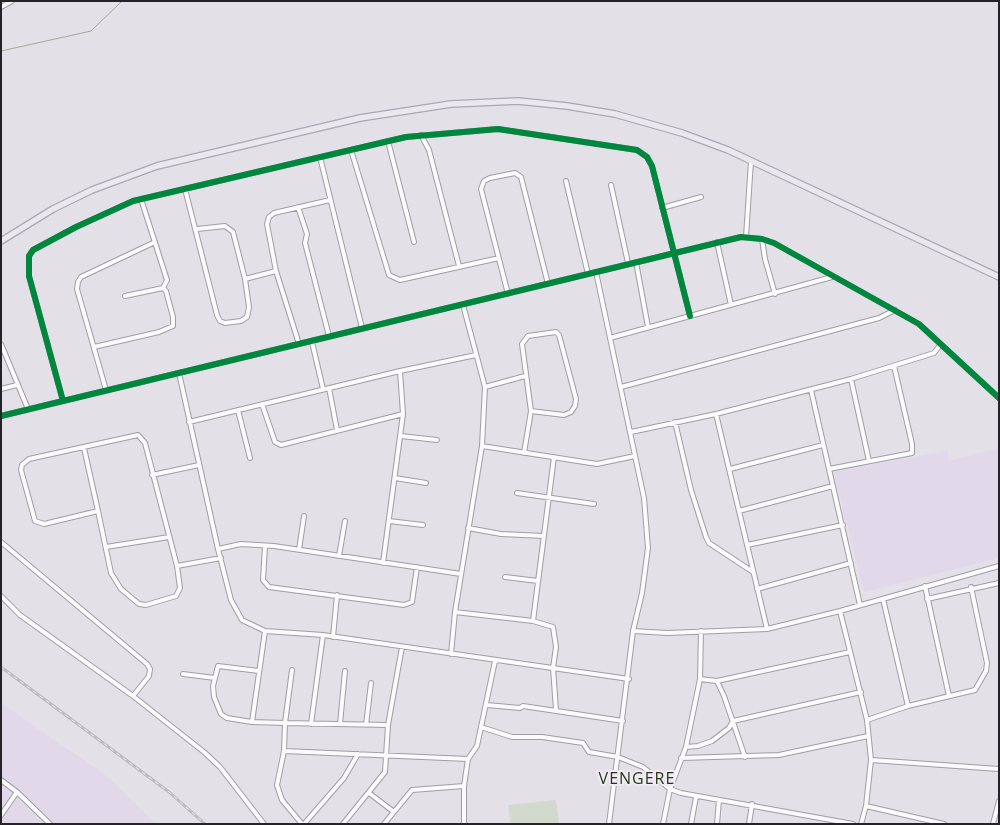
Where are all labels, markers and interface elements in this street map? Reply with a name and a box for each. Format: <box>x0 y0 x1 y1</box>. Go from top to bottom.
district label: VENGERE <box>598 769 676 789</box>

